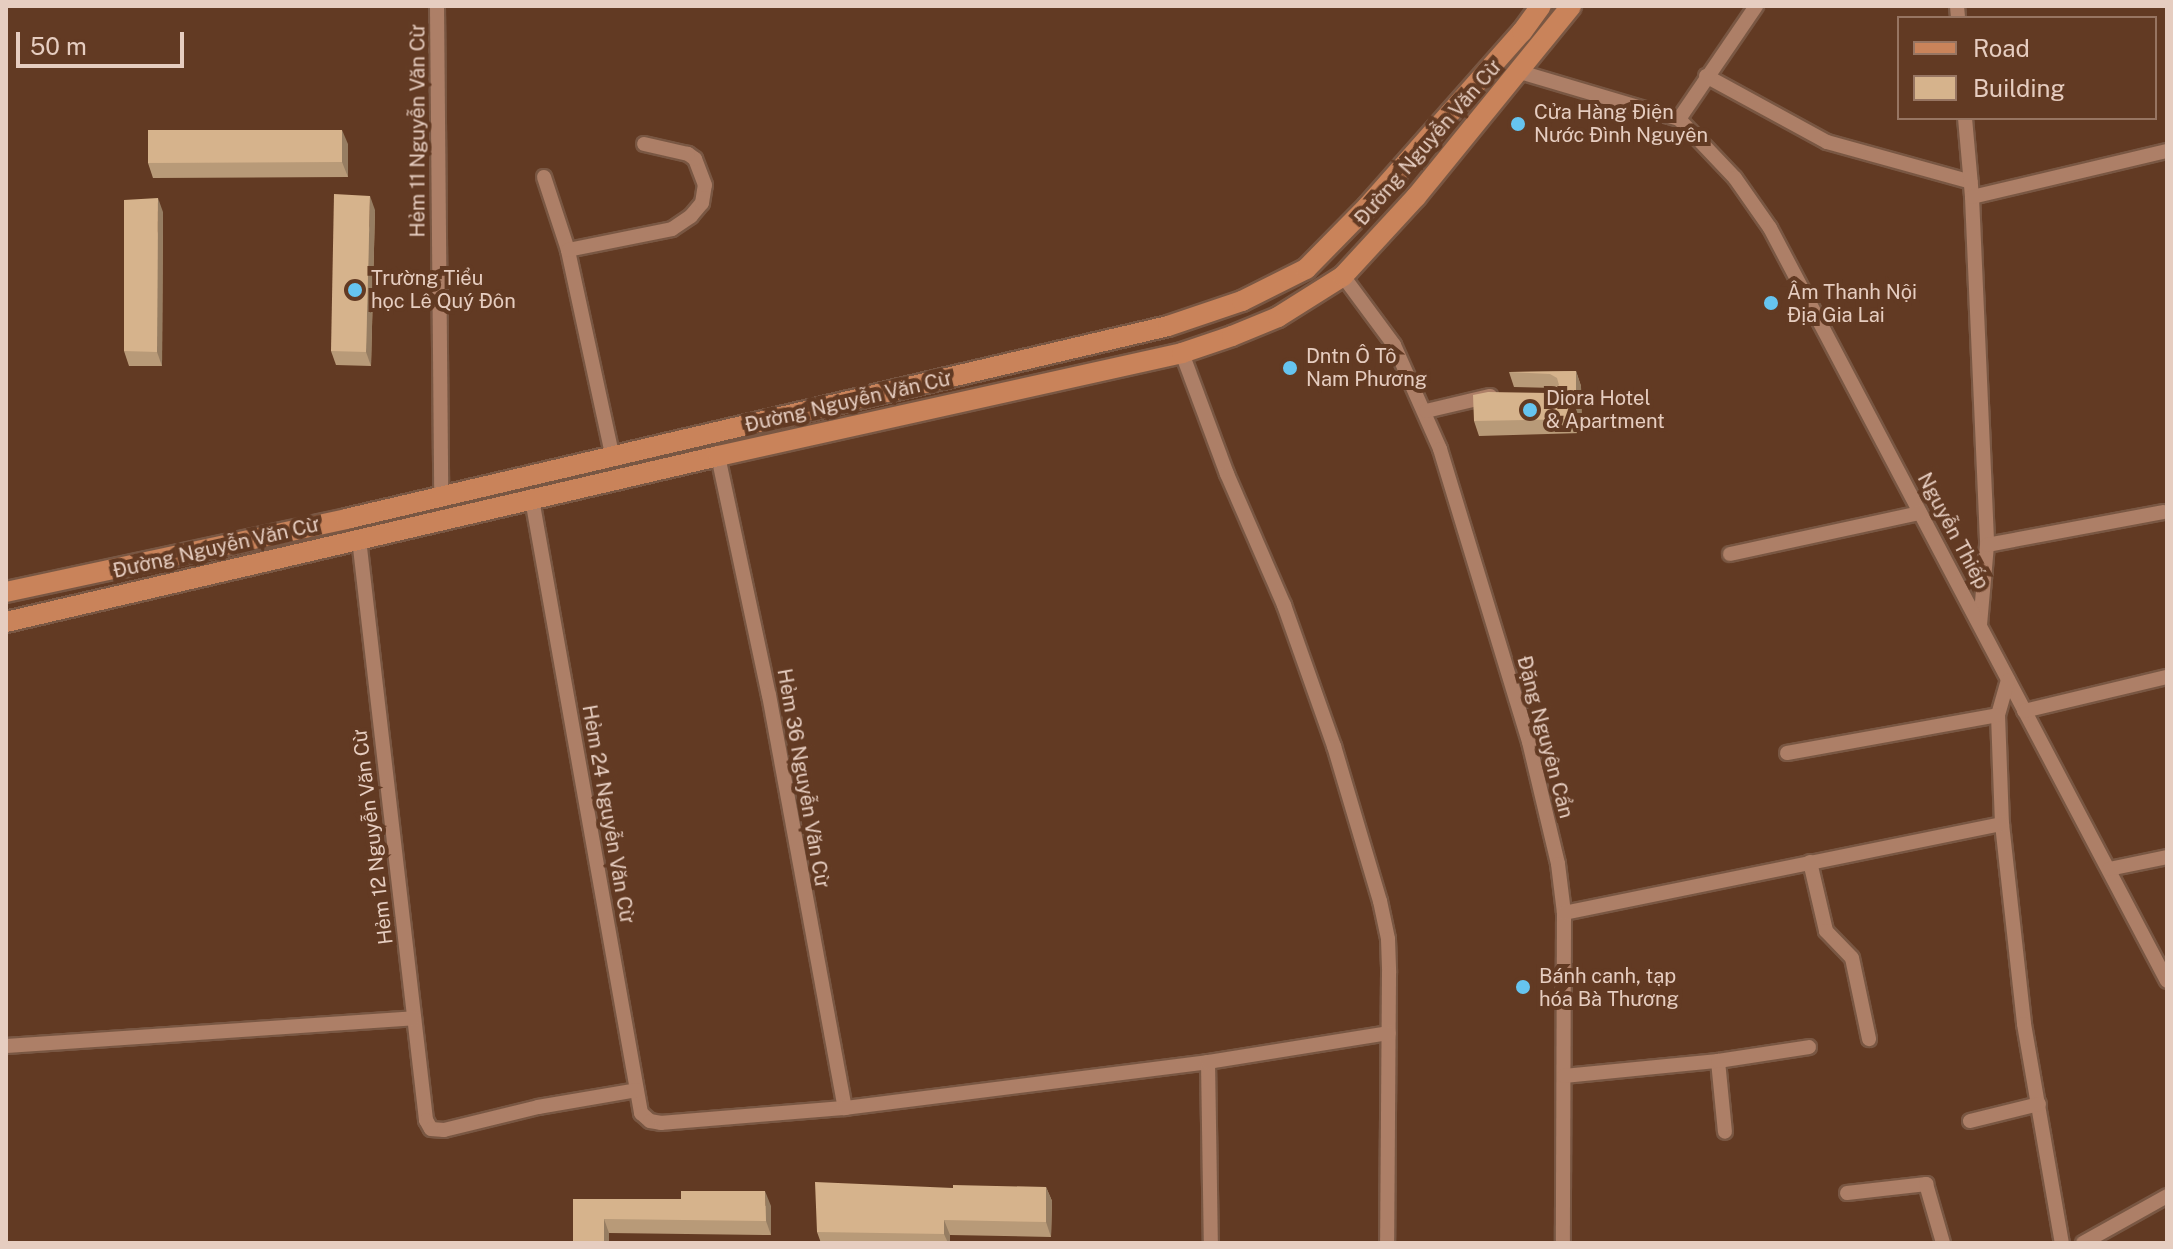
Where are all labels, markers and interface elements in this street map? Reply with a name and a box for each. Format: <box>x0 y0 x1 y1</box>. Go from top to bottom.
scale bar <box>20 16 188 66</box>
legend <box>1897 16 2157 120</box>
street label: Hẻm 11 Nguyễn Văn Cừ <box>406 24 430 238</box>
text: 50 m <box>30 32 87 60</box>
text: Road <box>1973 34 2030 62</box>
street label: Đường Nguyễn Văn Cừ <box>1350 55 1506 231</box>
text: Building <box>1973 74 2065 102</box>
place label: Cửa Hàng Điện Nước Đình Nguyên <box>1534 100 1708 147</box>
marker: Cửa Hàng Điện Nước Đình Nguyên <box>1509 115 1527 133</box>
place label: Trường Tiểu học Lê Quý Đôn <box>371 266 516 313</box>
place label: Âm Thanh Nội Địa Gia Lai <box>1787 280 1917 327</box>
marker: Trường Tiểu học Lê Quý Đôn <box>346 281 364 299</box>
marker: Âm Thanh Nội Địa Gia Lai <box>1762 294 1780 312</box>
place label: Dntn Ô Tô Nam Phương <box>1306 344 1427 391</box>
marker: Dntn Ô Tô Nam Phương <box>1281 359 1299 377</box>
street label: Đường Nguyễn Văn Cừ <box>742 367 954 437</box>
place label: Diora Hotel & Apartment <box>1546 386 1665 433</box>
marker: Diora Hotel & Apartment <box>1521 401 1539 419</box>
street label: Nguyễn Thiếp <box>1912 469 1994 593</box>
street label: Đường Nguyễn Văn Cừ <box>110 513 322 583</box>
street label: Đặng Nguyên Cẩn <box>1512 653 1578 821</box>
street label: Hẻm 36 Nguyễn Văn Cừ <box>772 666 834 890</box>
street label: Hẻm 24 Nguyễn Văn Cừ <box>577 703 639 925</box>
street label: Hẻm 12 Nguyễn Văn Cừ <box>348 728 398 946</box>
place label: Bánh canh, tạp hóa Bà Thương <box>1539 964 1679 1011</box>
marker: Bánh canh, tạp hóa Bà Thương <box>1514 978 1532 996</box>

